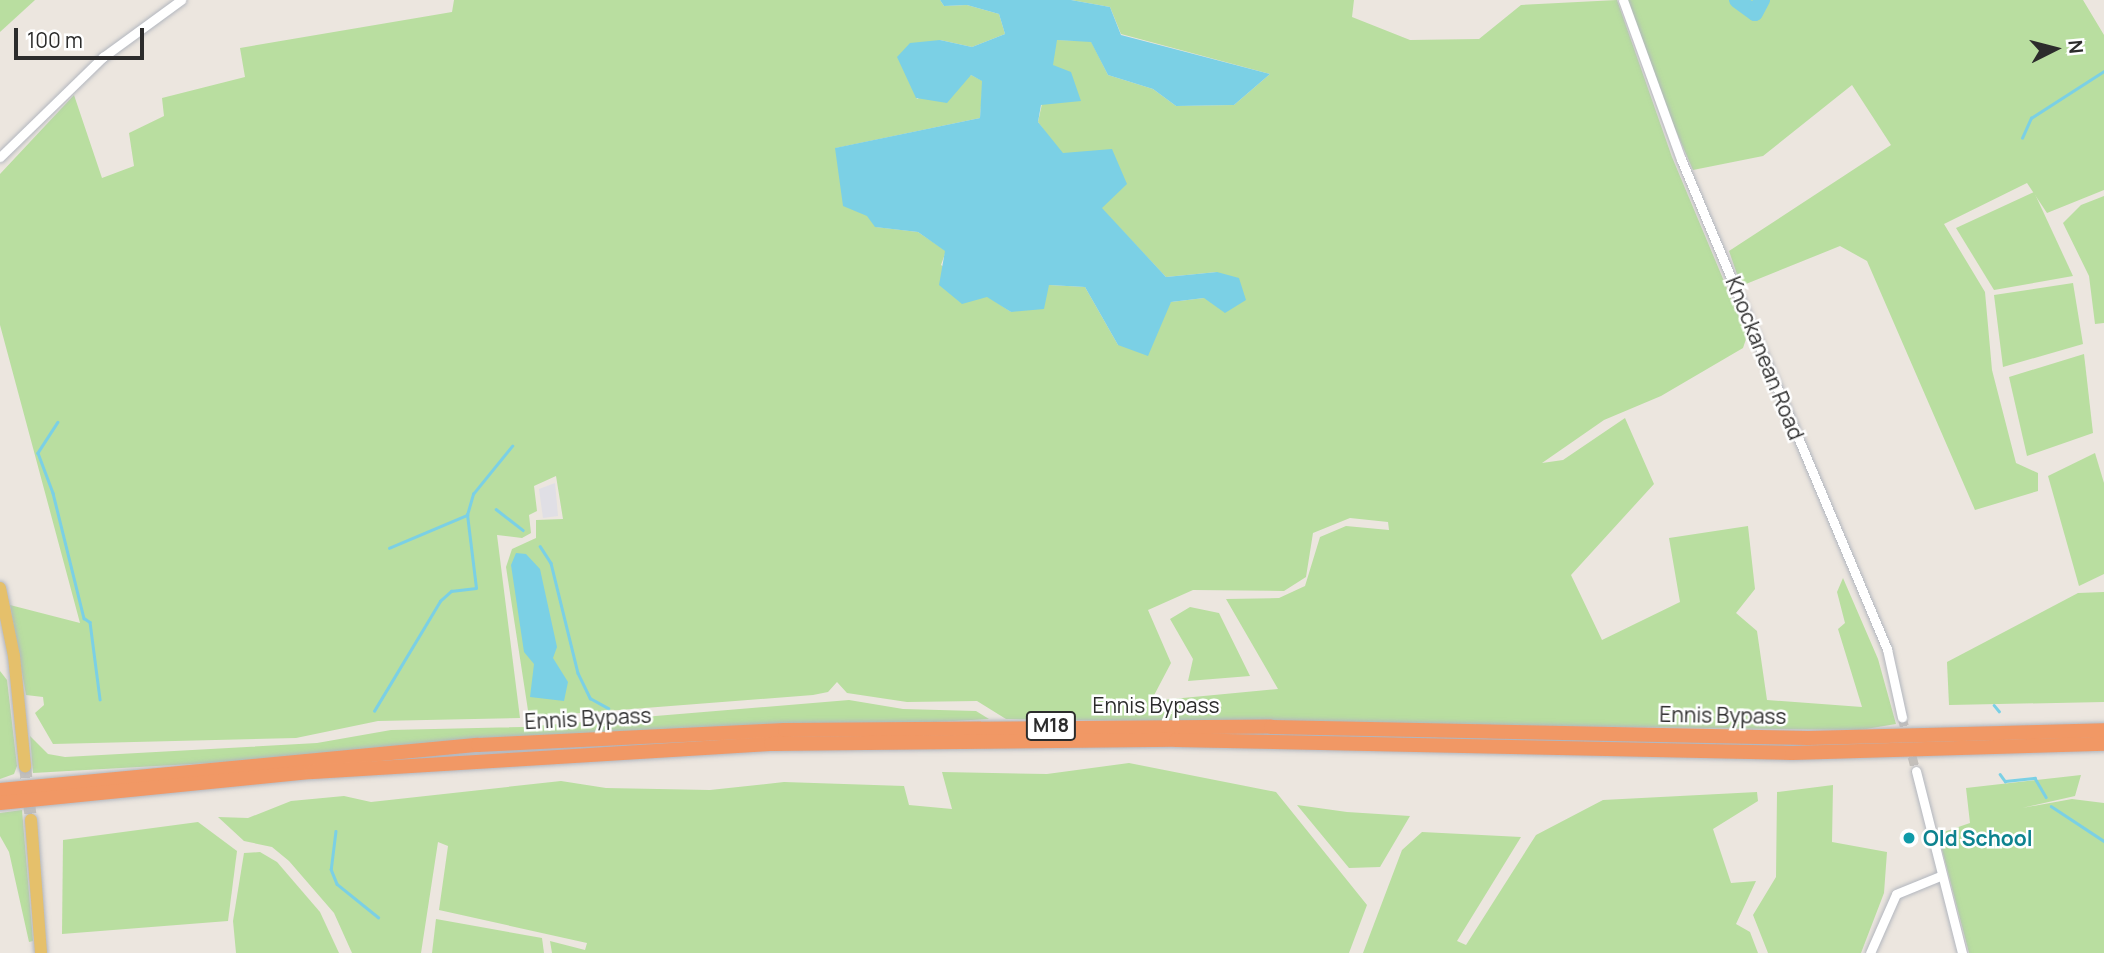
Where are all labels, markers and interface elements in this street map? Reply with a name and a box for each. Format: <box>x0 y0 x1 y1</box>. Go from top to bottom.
scale bar <box>18 14 147 58</box>
north arrow <box>2020 14 2090 84</box>
text: 100 m <box>27 26 83 54</box>
text: N <box>2062 39 2090 55</box>
street label: Knockanean Road <box>1721 273 1809 443</box>
street label: Ennis Bypass <box>1092 692 1220 718</box>
street label: Ennis Bypass <box>1659 701 1787 729</box>
street label: Ennis Bypass <box>524 702 652 734</box>
road number: M18 <box>1025 710 1077 741</box>
place label: Old School <box>1923 825 2033 851</box>
marker: Old School <box>1901 830 1917 846</box>

